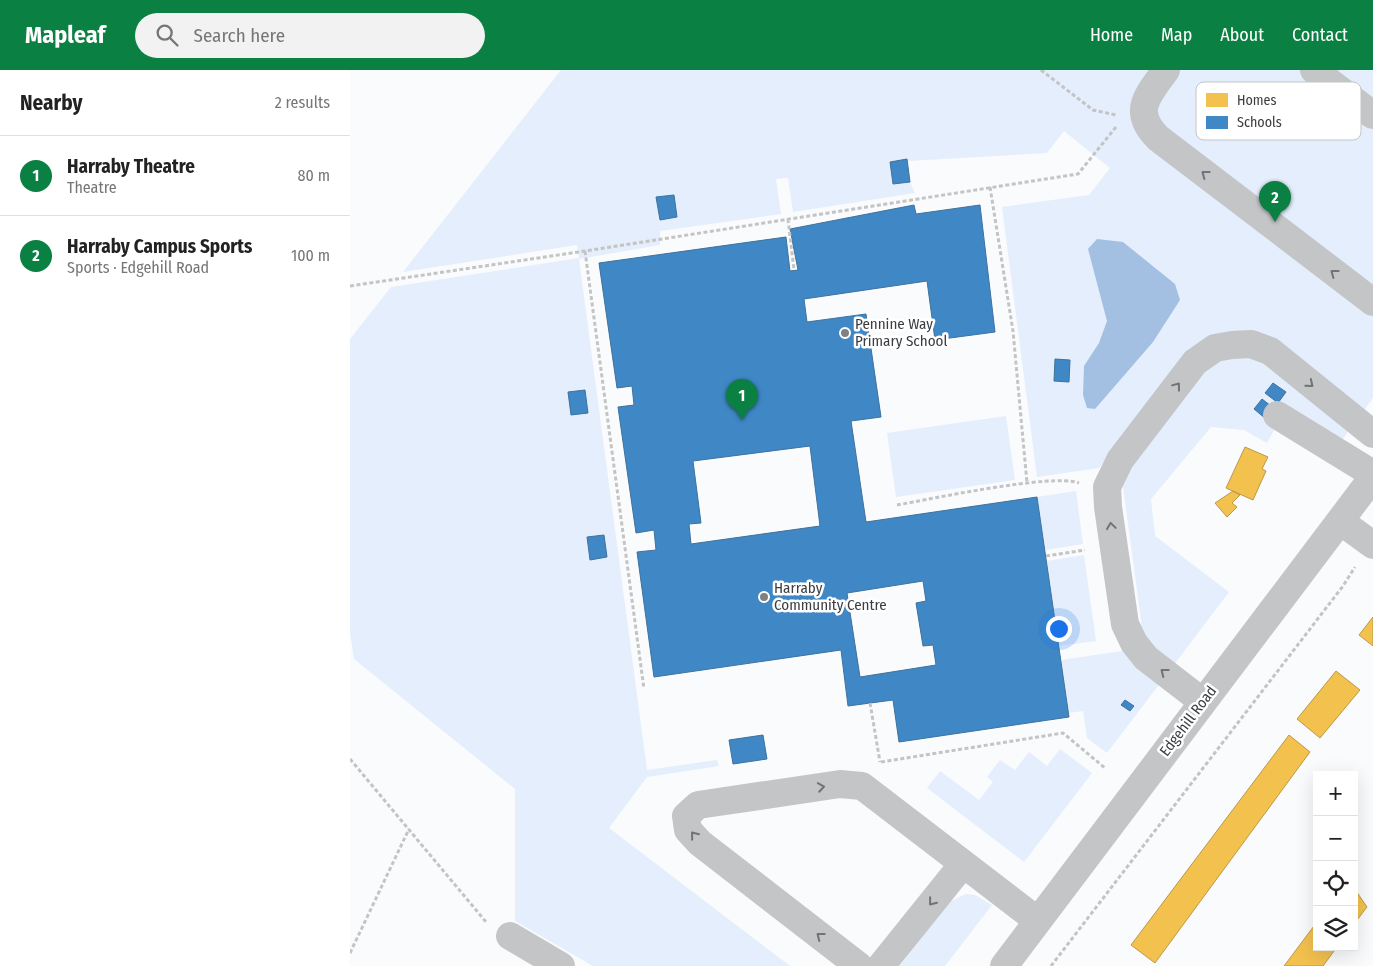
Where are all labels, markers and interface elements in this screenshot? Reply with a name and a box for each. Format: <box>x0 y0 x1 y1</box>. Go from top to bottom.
search box <box>135 13 485 58</box>
text: Mapleaf <box>25 21 105 49</box>
icon: search <box>153 21 181 49</box>
text: Search here <box>193 24 285 47</box>
text: Home <box>1090 24 1133 46</box>
text: Map <box>1161 24 1192 46</box>
text: About <box>1220 24 1264 46</box>
text: Contact <box>1292 24 1348 46</box>
legend <box>1196 82 1361 140</box>
text: Nearby <box>20 90 82 116</box>
text: Homes <box>1237 92 1277 109</box>
text: 2 results <box>275 93 330 112</box>
text: Schools <box>1237 114 1282 131</box>
text: Harraby Theatre <box>67 155 195 178</box>
text: 1 <box>33 166 39 185</box>
text: 80 m <box>298 166 330 185</box>
one-way arrow <box>1201 171 1211 180</box>
text: Theatre <box>67 178 117 197</box>
pin: 2 <box>1259 181 1291 222</box>
text: Harraby Campus Sports <box>67 235 252 258</box>
text: 2 <box>32 246 40 265</box>
text: 100 m <box>291 246 330 265</box>
text: Sports · Edgehill Road <box>67 258 209 277</box>
one-way arrow <box>1331 270 1340 278</box>
place label: Pennine Way Primary School <box>855 315 947 350</box>
marker: Pennine Way Primary School <box>839 327 851 339</box>
one-way arrow <box>1304 378 1313 386</box>
pin: 1 <box>726 379 758 420</box>
one-way arrow <box>1171 383 1179 392</box>
one-way arrow <box>1106 522 1117 530</box>
place label: Harraby Community Centre <box>774 579 887 614</box>
marker: Harraby Community Centre <box>758 591 770 603</box>
your location <box>1046 616 1072 642</box>
one-way arrow <box>1161 669 1170 678</box>
street label: Edgehill Road <box>1156 682 1220 760</box>
map controls <box>1313 771 1358 951</box>
button: + <box>1313 771 1358 816</box>
one-way arrow <box>817 782 826 792</box>
button: − <box>1313 816 1358 861</box>
one-way arrow <box>691 832 699 841</box>
button: locate <box>1313 861 1358 906</box>
one-way arrow <box>929 897 938 906</box>
button: layers <box>1313 906 1358 951</box>
one-way arrow <box>817 934 826 942</box>

